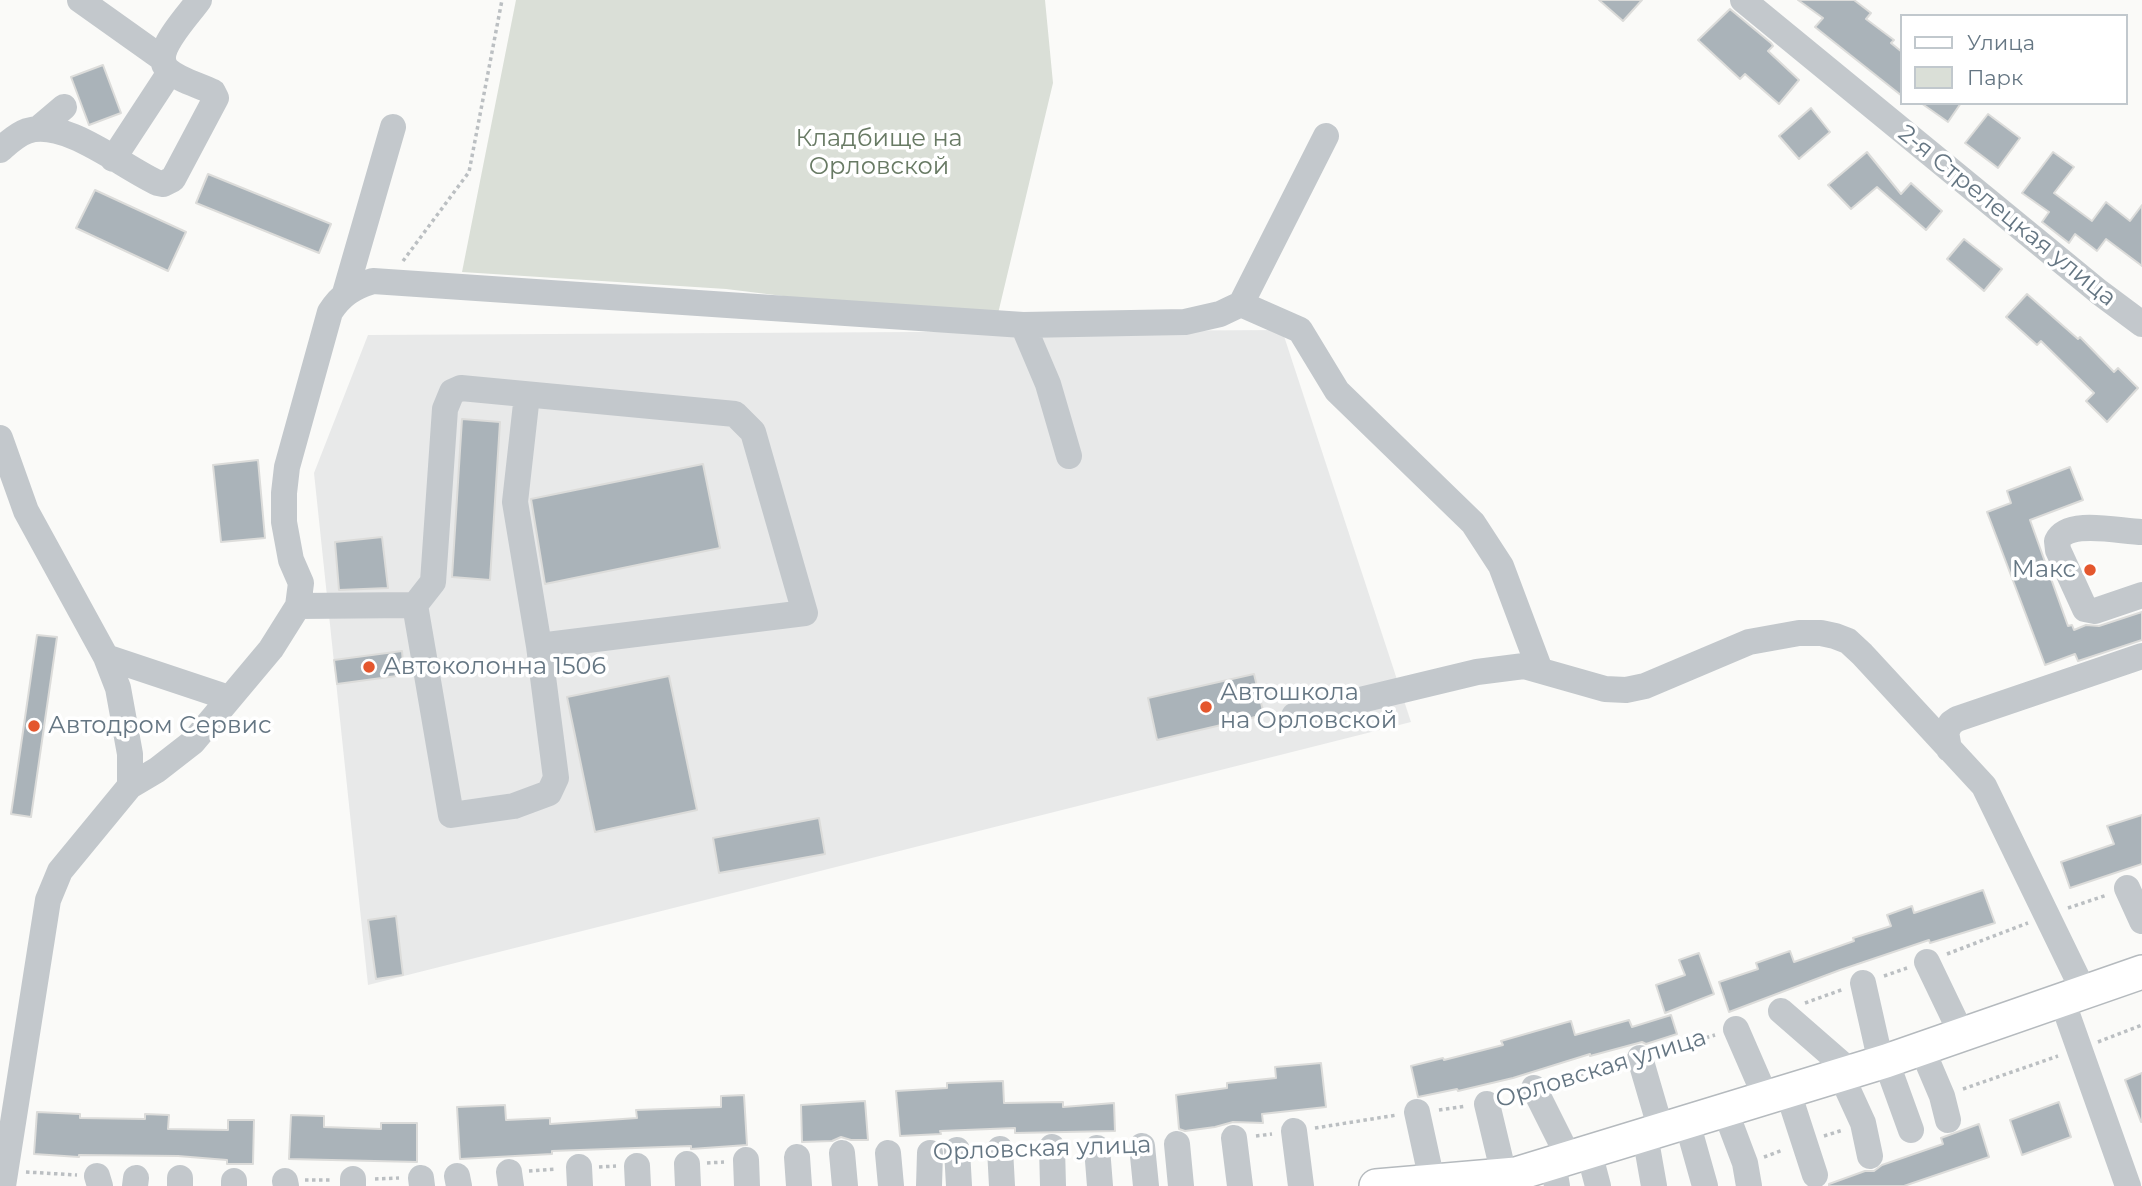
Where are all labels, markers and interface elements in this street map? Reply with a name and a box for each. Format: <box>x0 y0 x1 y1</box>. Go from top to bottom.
legend <box>1900 14 2128 105</box>
text: Улица <box>1967 30 2035 55</box>
text: Парк <box>1967 65 2023 90</box>
street label: 2-я Стрелецкая улица <box>1892 119 2122 313</box>
park label: Кладбище на Орловской <box>795 125 963 181</box>
place label: Макс <box>2012 556 2076 584</box>
marker: Макс <box>2082 562 2098 578</box>
place label: Автоколонна 1506 <box>383 653 606 681</box>
marker: Автоколонна 1506 <box>361 659 377 675</box>
place label: Автошкола на Орловской <box>1220 679 1397 735</box>
marker: Автошкола на Орловской <box>1198 699 1214 715</box>
place label: Автодром Сервис <box>48 712 272 740</box>
marker: Автодром Сервис <box>26 718 42 734</box>
street label: Орловская улица <box>1492 1023 1710 1115</box>
street label: Орловская улица <box>932 1131 1152 1167</box>

